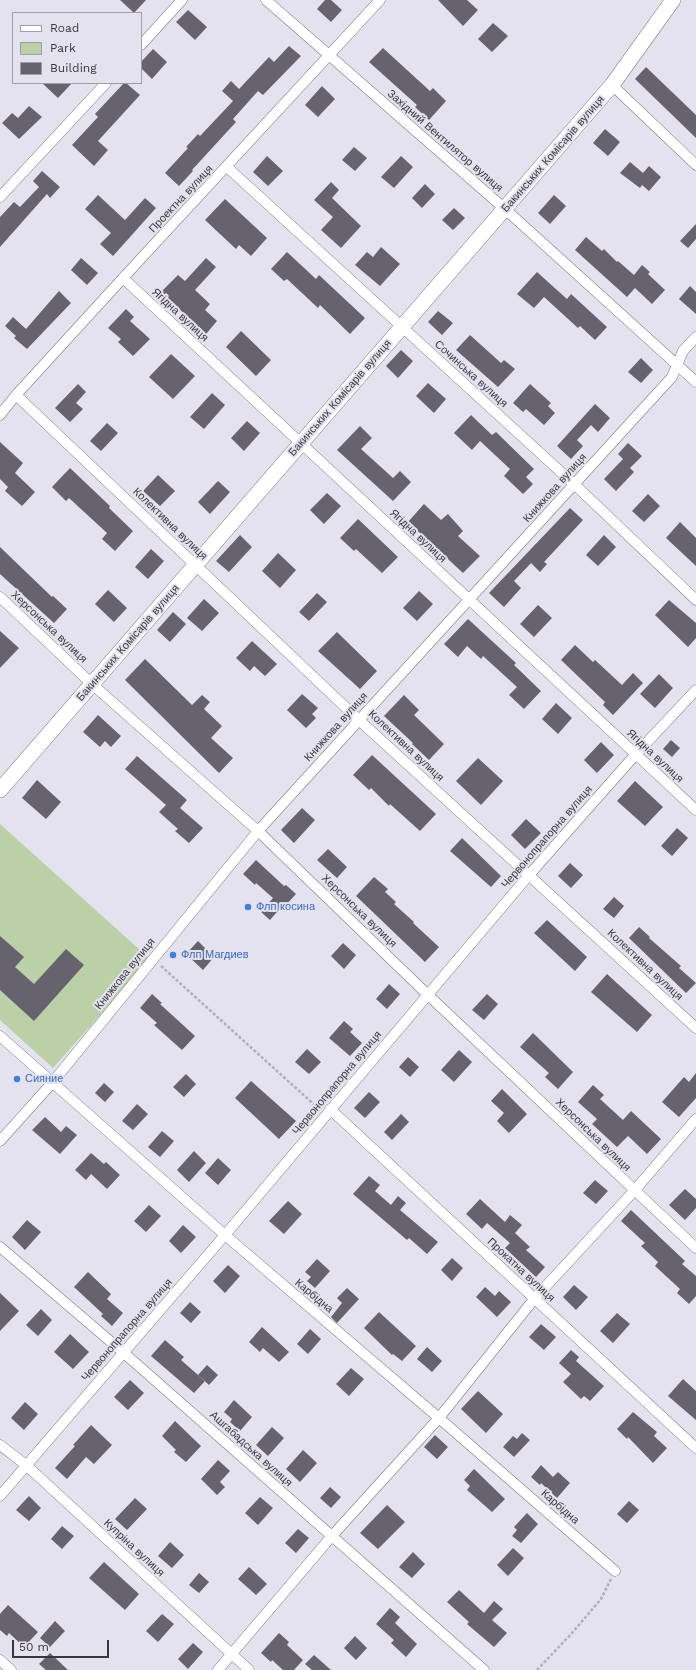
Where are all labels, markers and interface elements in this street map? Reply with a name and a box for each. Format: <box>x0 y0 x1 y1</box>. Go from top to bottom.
legend <box>12 12 142 84</box>
text: Road <box>50 21 79 35</box>
text: Park <box>50 41 76 55</box>
text: Building <box>50 61 97 75</box>
street label: Західний Вентилятор вулиця <box>384 87 506 195</box>
street label: Бакинських Комісарів вулиця <box>499 93 607 215</box>
street label: Проектна вулиця <box>146 162 216 236</box>
street label: Ягідна вулиця <box>149 285 211 345</box>
street label: Бакинських Комісарів вулиця <box>286 337 394 459</box>
street label: Сочинська вулиця <box>432 338 510 410</box>
street label: Книжкова вулиця <box>521 451 589 525</box>
street label: Колективна вулиця <box>130 485 210 563</box>
street label: Ягідна вулиця <box>387 506 449 566</box>
street label: Бакинських Комісарів вулиця <box>74 582 182 704</box>
street label: Херсонська вулиця <box>8 588 90 666</box>
street label: Книжкова вулиця <box>302 690 370 764</box>
street label: Колективна вулиця <box>366 708 446 784</box>
street label: Ягідна вулиця <box>624 726 686 786</box>
street label: Червонопрапорна вулиця <box>499 783 595 891</box>
street label: Херсонська вулиця <box>319 872 399 950</box>
place label: Флп косина <box>256 900 315 914</box>
marker: Флп косина <box>243 902 253 912</box>
street label: Колективна вулиця <box>605 927 685 1003</box>
street label: Книжкова вулиця <box>92 936 158 1012</box>
place label: Флп Магдиев <box>181 948 249 962</box>
marker: Флп Магдиев <box>168 950 178 960</box>
street label: Червонопрапорна вулиця <box>290 1028 384 1138</box>
place label: Сияние <box>25 1072 63 1086</box>
marker: Сияние <box>12 1074 22 1084</box>
street label: Херсонська вулиця <box>553 1096 633 1174</box>
street label: Прокатна вулиця <box>484 1235 558 1305</box>
street label: Червонопрапорна вулиця <box>79 1276 175 1384</box>
street label: Карбідна <box>292 1276 336 1316</box>
street label: Ашгабадська вулиця <box>207 1408 295 1490</box>
street label: Карбідна <box>538 1487 582 1527</box>
street label: Купріна вулиця <box>101 1517 167 1579</box>
scale bar <box>14 1632 111 1658</box>
text: 50 m <box>19 1640 49 1654</box>

